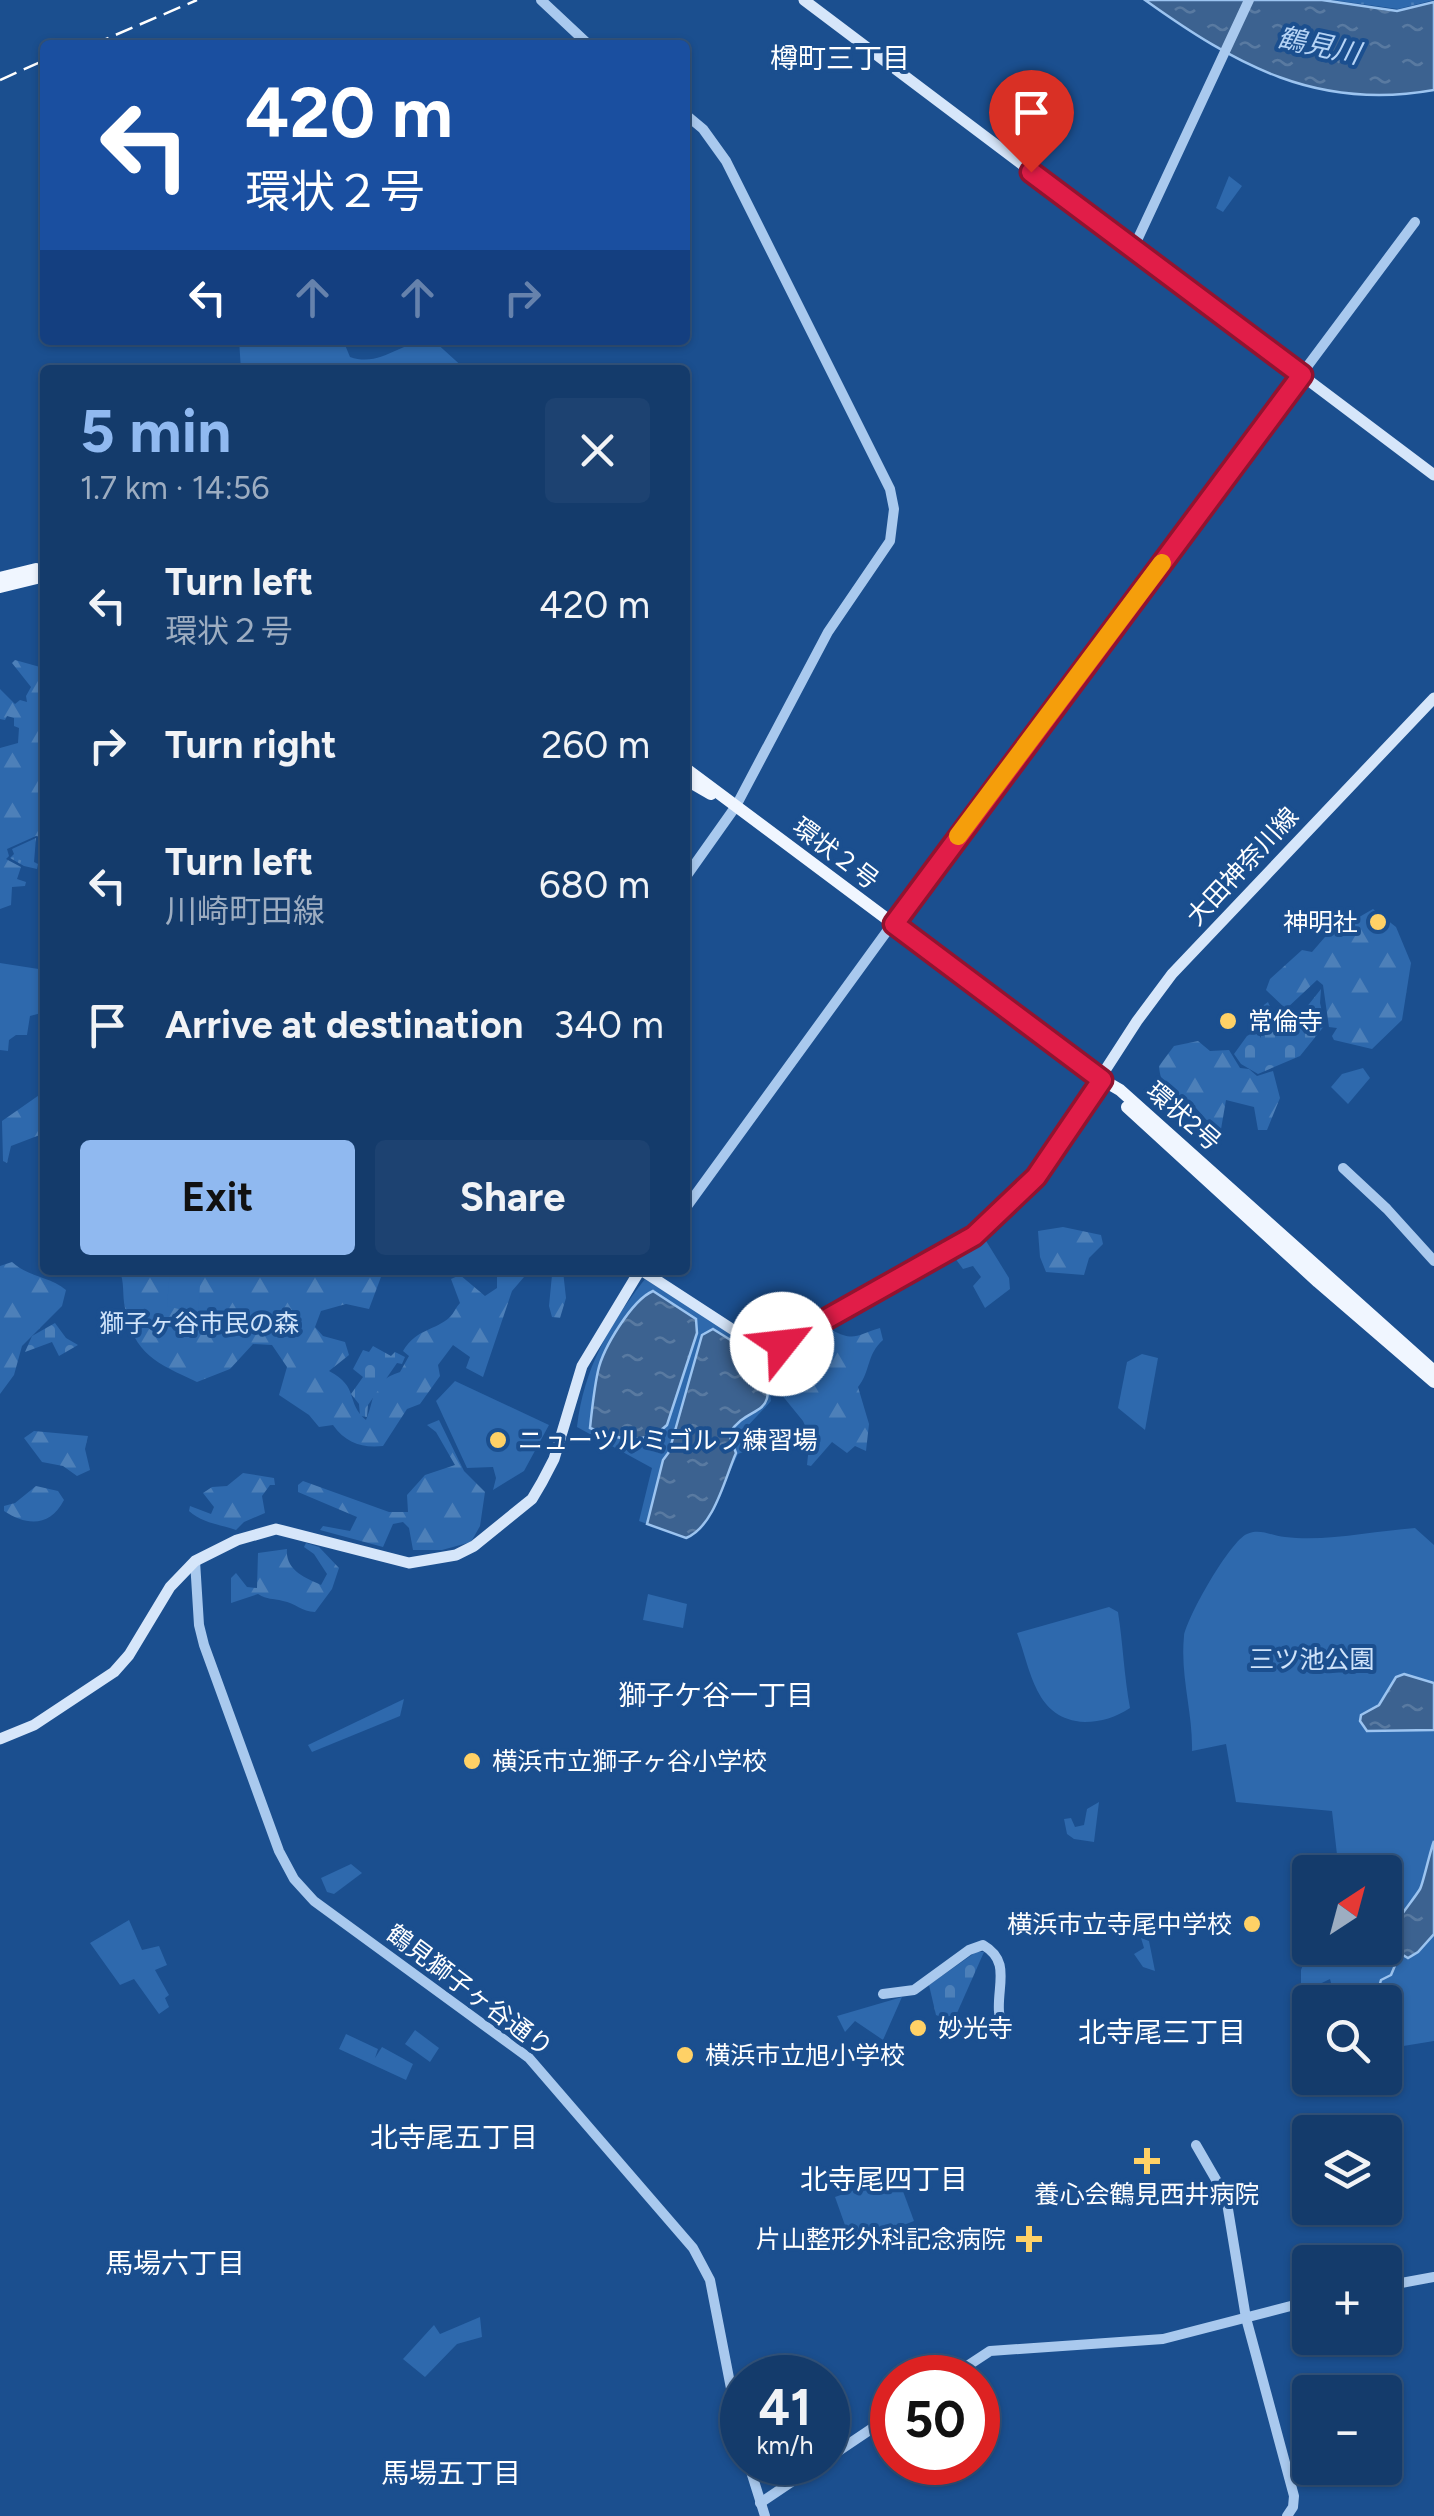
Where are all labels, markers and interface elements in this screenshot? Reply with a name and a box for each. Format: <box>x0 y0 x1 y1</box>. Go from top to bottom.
water label: 鶴見川 <box>1274 20 1367 71</box>
district label: 樽町三丁目 <box>770 41 910 75</box>
text: 420 m <box>245 70 453 155</box>
pin <box>989 70 1074 173</box>
icon: left <box>80 80 210 210</box>
icon: arrive <box>1004 85 1059 140</box>
text: 環状２号 <box>245 164 425 218</box>
icon: left <box>180 270 235 325</box>
icon: ahead <box>285 270 340 325</box>
icon: ahead <box>390 270 445 325</box>
icon: right <box>495 270 550 325</box>
text: 5 min <box>80 395 231 467</box>
button: close <box>545 398 650 503</box>
text: 1.7 km · 14:56 <box>80 469 269 507</box>
text: Turn left <box>165 559 313 605</box>
icon: left <box>80 578 135 633</box>
text: 420 m <box>539 582 650 628</box>
text: 環状２号 <box>165 612 293 650</box>
icon: right <box>80 718 135 773</box>
text: Turn right <box>165 722 337 768</box>
text: 260 m <box>541 722 650 768</box>
street label: 大田神奈川線 <box>1180 801 1304 931</box>
street label: 環状２号 <box>787 811 885 895</box>
text: Turn left <box>165 839 313 885</box>
icon: left <box>80 858 135 913</box>
text: 680 m <box>539 862 650 908</box>
text: 川崎町田線 <box>165 892 325 930</box>
place label: 神明社 <box>1283 907 1358 937</box>
marker: 神明社 <box>1367 911 1389 933</box>
icon: arrive <box>80 998 135 1053</box>
text: Arrive at destination <box>165 1002 523 1048</box>
text: 340 m <box>553 1002 664 1048</box>
place label: 常倫寺 <box>1248 1006 1323 1036</box>
marker: 常倫寺 <box>1217 1010 1239 1032</box>
street label: 環状2号 <box>1141 1075 1227 1157</box>
button: Exit <box>80 1140 355 1255</box>
button: Share <box>375 1140 650 1255</box>
position arrow <box>730 1292 834 1396</box>
park label: 獅子ヶ谷市民の森 <box>99 1308 299 1338</box>
place label: ニューツルミゴルフ練習場 <box>518 1425 818 1455</box>
marker: ニューツルミゴルフ練習場 <box>487 1429 509 1451</box>
park label: 三ツ池公園 <box>1249 1644 1375 1674</box>
district label: 獅子ケ谷一丁目 <box>618 1678 814 1712</box>
place label: 横浜市立獅子ヶ谷小学校 <box>492 1746 767 1776</box>
marker: 横浜市立獅子ヶ谷小学校 <box>461 1750 483 1772</box>
north arrow <box>1292 1855 1402 1965</box>
map controls <box>1292 1855 1402 2485</box>
place label: 横浜市立寺尾中学校 <box>1007 1909 1232 1939</box>
marker: 横浜市立寺尾中学校 <box>1241 1913 1263 1935</box>
street label: 鶴見獅子ヶ谷通り <box>381 1918 559 2062</box>
button: search <box>1292 1985 1402 2095</box>
place label: 妙光寺 <box>938 2013 1013 2043</box>
district label: 北寺尾三丁目 <box>1078 2015 1246 2049</box>
marker: 妙光寺 <box>907 2017 929 2039</box>
place label: 横浜市立旭小学校 <box>705 2040 905 2070</box>
marker: 横浜市立旭小学校 <box>674 2044 696 2066</box>
button: layers <box>1292 2115 1402 2225</box>
district label: 北寺尾五丁目 <box>370 2120 538 2154</box>
marker: 養心会鶴見西井病院 <box>1134 2148 1160 2174</box>
district label: 北寺尾四丁目 <box>800 2162 968 2196</box>
place label: 養心会鶴見西井病院 <box>1034 2179 1260 2209</box>
place label: 片山整形外科記念病院 <box>756 2224 1006 2254</box>
marker: 片山整形外科記念病院 <box>1016 2226 1042 2252</box>
button: + <box>1292 2245 1402 2355</box>
district label: 馬場六丁目 <box>105 2246 245 2280</box>
speed limit sign: 50 <box>870 2355 1000 2485</box>
button: − <box>1292 2375 1402 2485</box>
text: 41 <box>759 2377 811 2438</box>
text: km/h <box>756 2430 814 2460</box>
district label: 馬場五丁目 <box>381 2456 521 2490</box>

